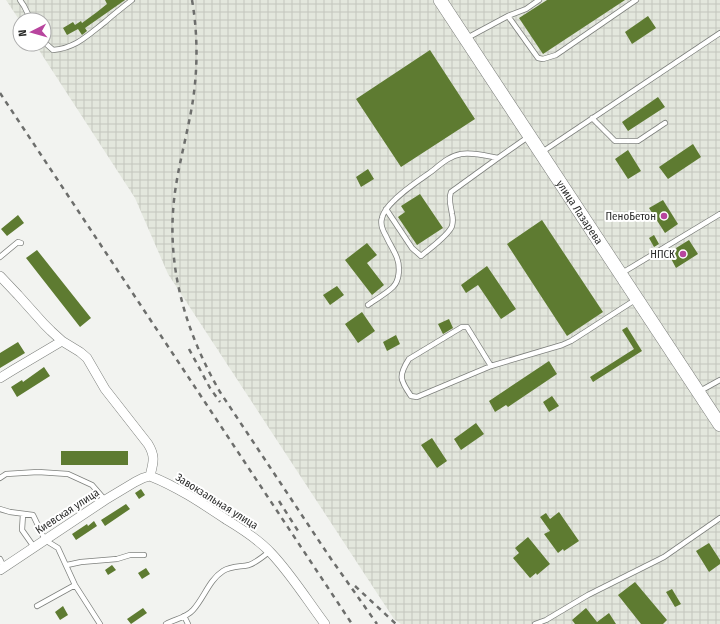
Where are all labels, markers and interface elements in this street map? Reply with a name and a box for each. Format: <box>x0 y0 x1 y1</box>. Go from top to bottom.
north arrow <box>12 12 52 52</box>
text: N <box>16 29 29 37</box>
street label: улица Лазарева <box>553 178 605 247</box>
place label: ПеноБетон <box>605 210 656 223</box>
marker: ПеноБетон <box>659 211 669 221</box>
place label: НПСК <box>650 248 675 261</box>
marker: НПСК <box>678 249 688 259</box>
street label: Завокзальная улица <box>173 471 260 532</box>
street label: Киевская улица <box>33 486 102 537</box>

